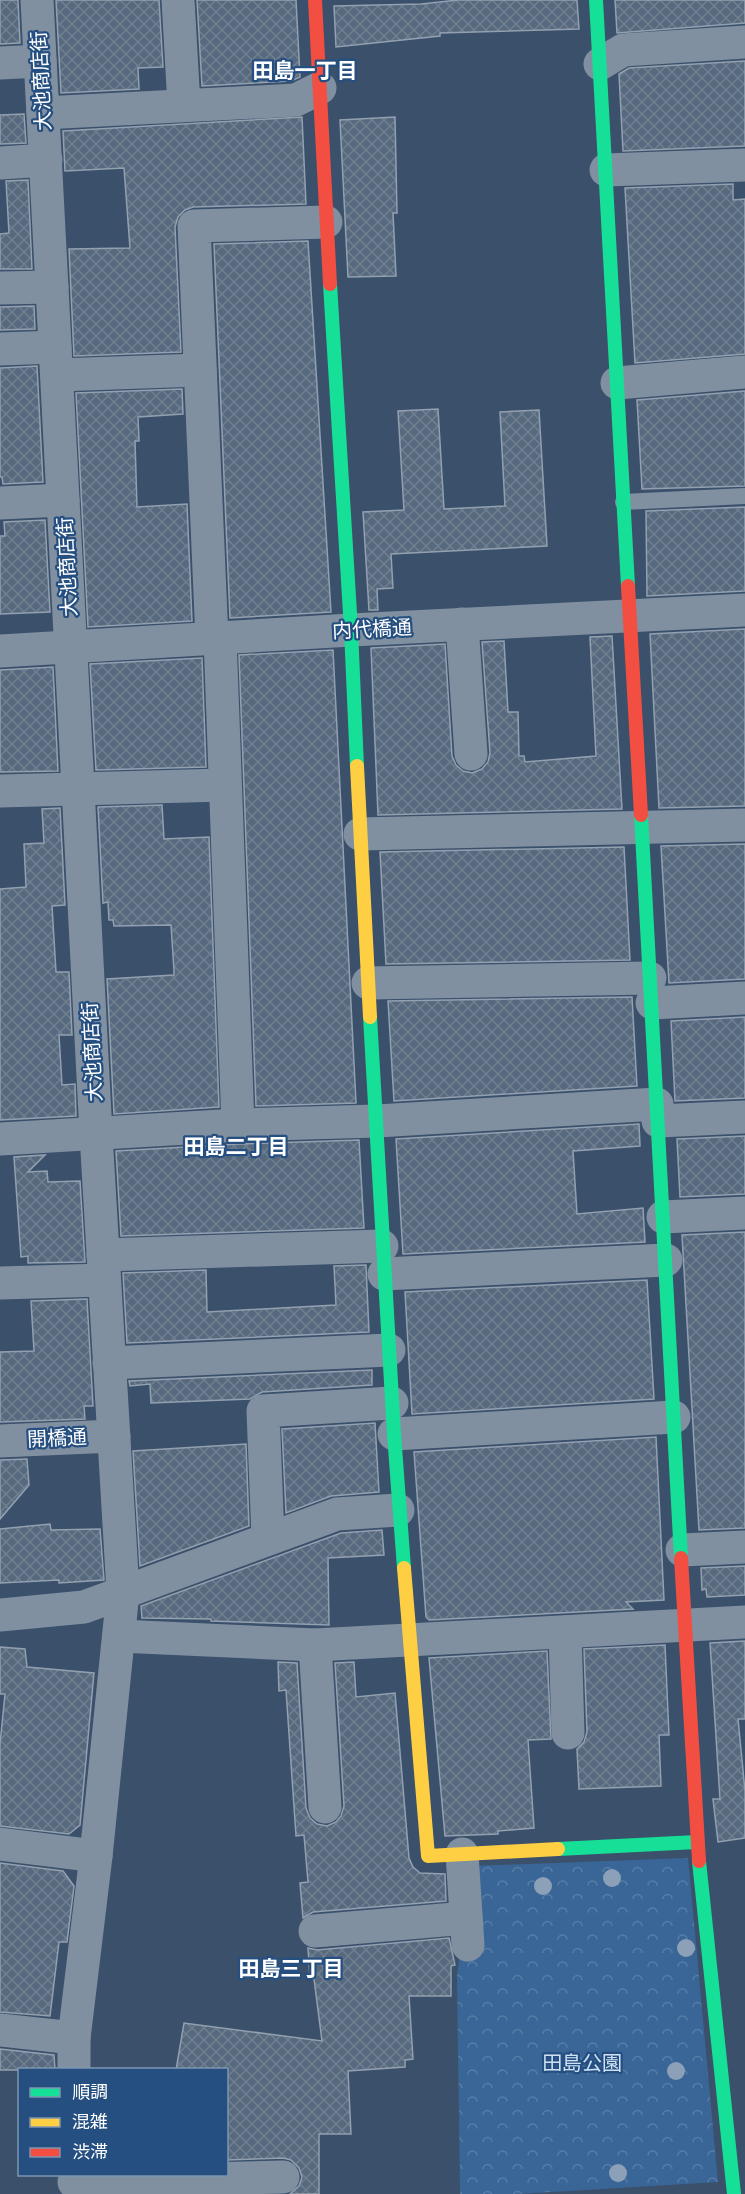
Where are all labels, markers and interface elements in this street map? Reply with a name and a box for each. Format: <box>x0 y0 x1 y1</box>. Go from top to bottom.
street label: 大池商店街 <box>24 30 57 132</box>
district label: 田島一丁目 <box>253 56 358 85</box>
street label: 大池商店街 <box>50 516 83 618</box>
street label: 内代橋通 <box>331 613 413 644</box>
street label: 大池商店街 <box>75 1001 108 1103</box>
district label: 田島二丁目 <box>184 1132 289 1161</box>
street label: 開橋通 <box>26 1422 88 1453</box>
district label: 田島三丁目 <box>239 1954 344 1983</box>
park label: 田島公園 <box>542 2049 622 2076</box>
legend <box>18 2068 228 2176</box>
text: 順調 <box>72 2079 108 2104</box>
text: 混雑 <box>72 2109 108 2134</box>
text: 渋滞 <box>72 2139 108 2164</box>

